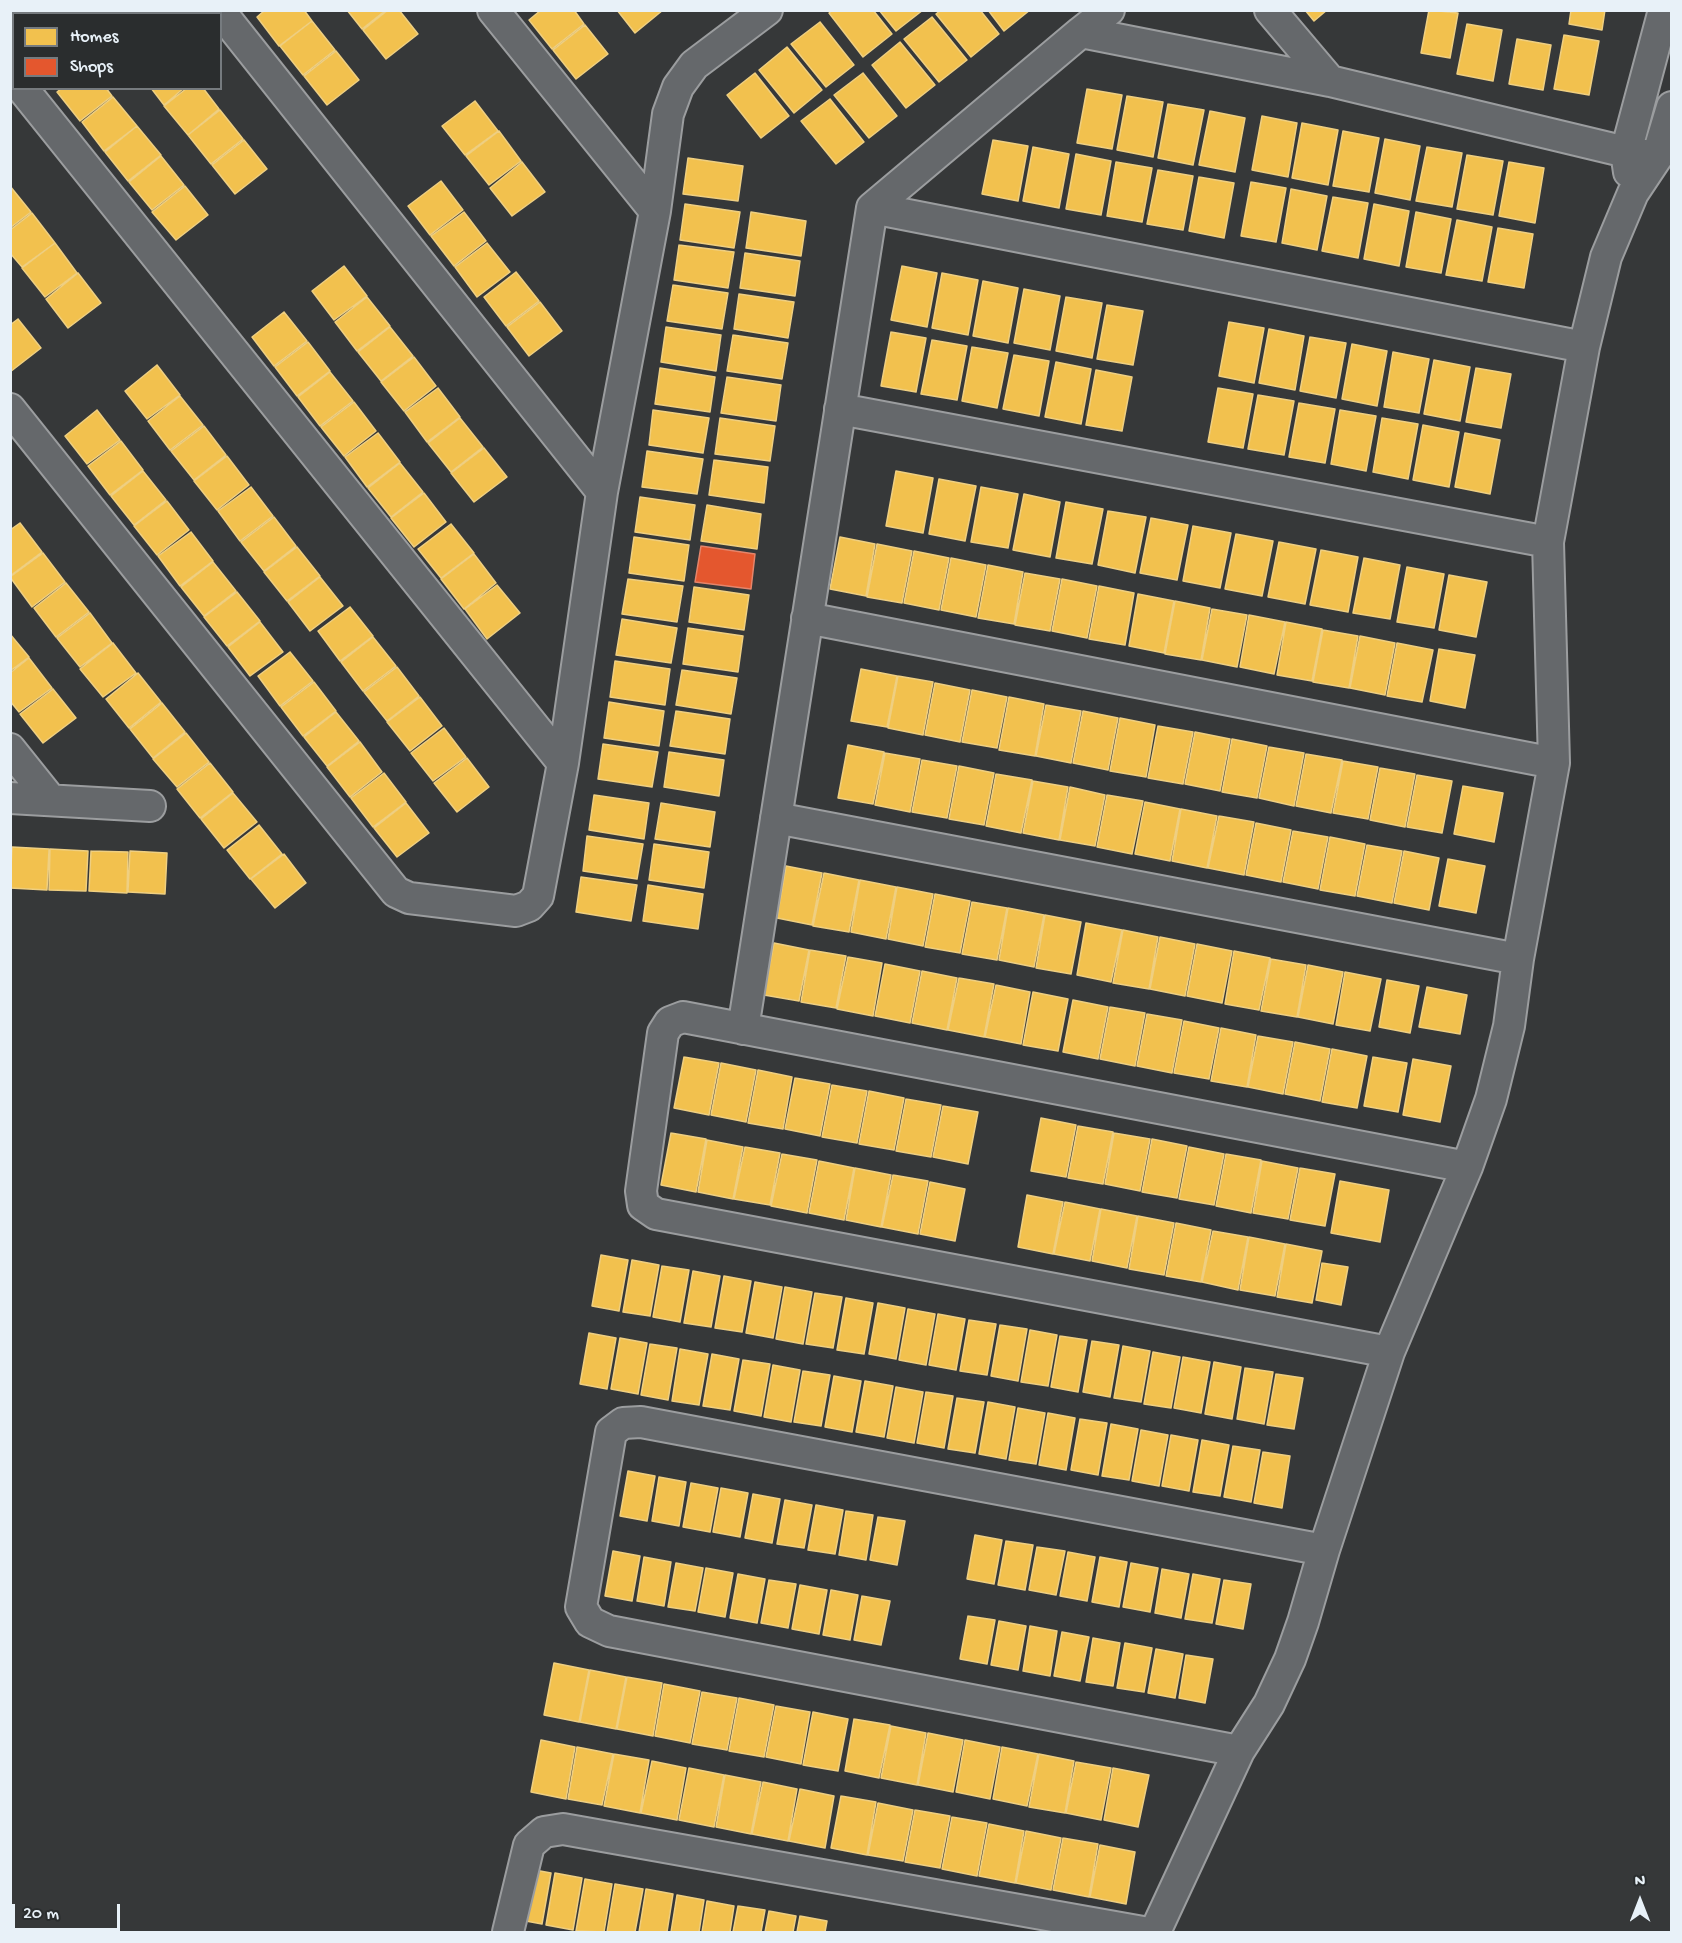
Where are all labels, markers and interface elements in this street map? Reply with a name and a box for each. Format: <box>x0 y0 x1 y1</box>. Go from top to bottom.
legend <box>12 12 222 90</box>
text: Homes <box>70 27 118 48</box>
text: Shops <box>70 57 113 78</box>
north arrow <box>1610 1871 1670 1931</box>
text: N <box>1635 1873 1645 1892</box>
scale bar <box>15 1892 123 1930</box>
text: 20 m <box>23 1904 59 1925</box>

